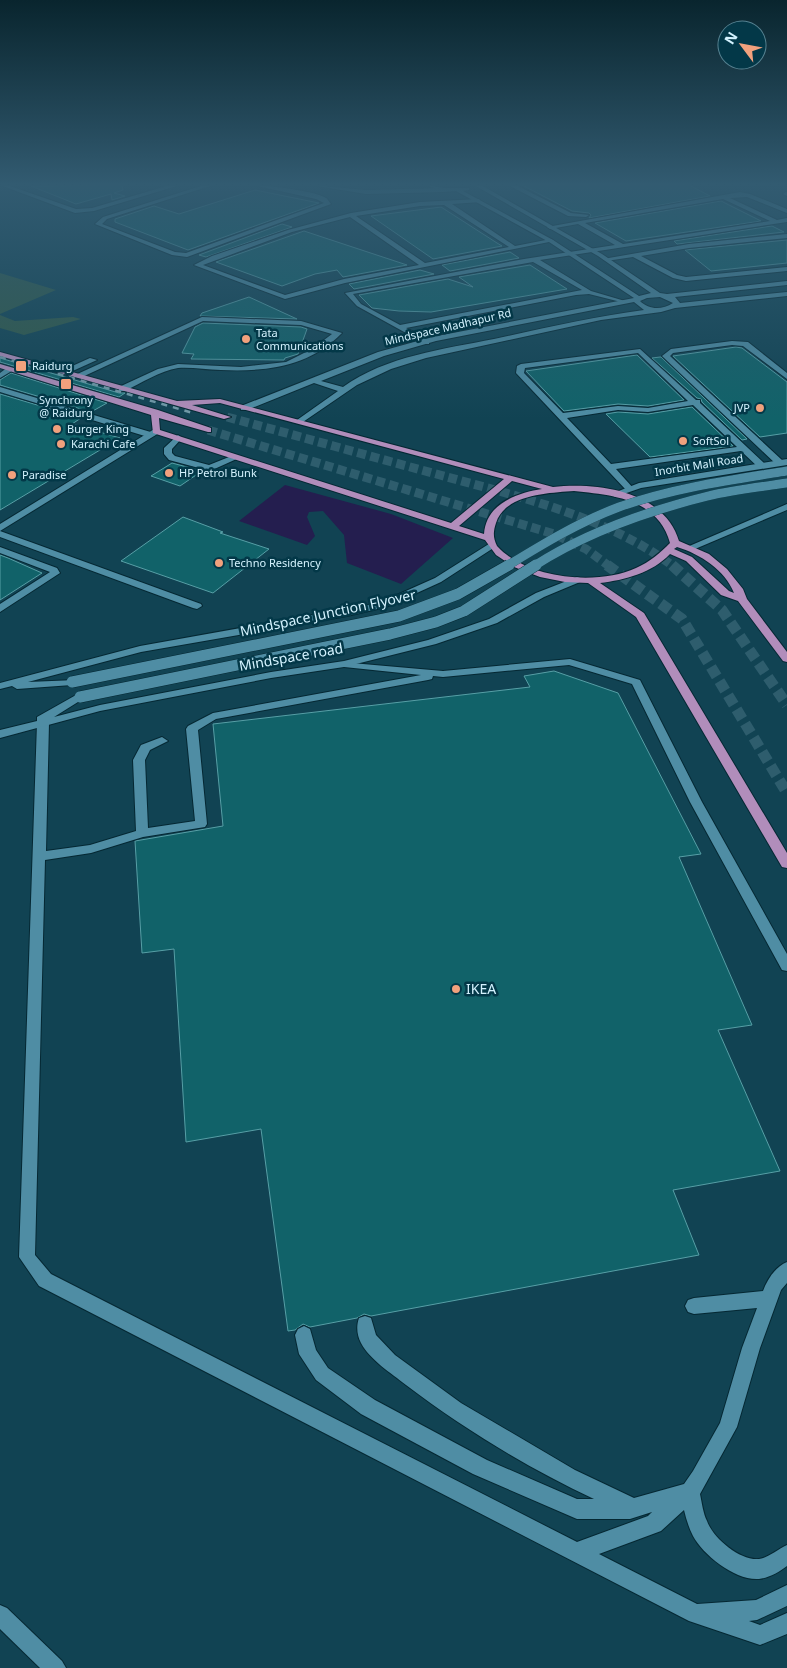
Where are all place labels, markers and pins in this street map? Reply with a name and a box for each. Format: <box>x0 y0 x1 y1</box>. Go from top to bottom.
place label: Tata Communications <box>256 325 344 353</box>
marker: Tata Communications <box>240 333 252 345</box>
place label: Raidurg <box>32 358 73 373</box>
marker: Raidurg <box>14 359 28 373</box>
marker: Synchrony @ Raidurg <box>59 377 73 391</box>
place label: Synchrony @ Raidurg <box>39 392 93 420</box>
place label: JVP <box>733 400 750 415</box>
marker: JVP <box>754 402 766 414</box>
place label: Burger King <box>67 421 129 436</box>
marker: Burger King <box>51 423 63 435</box>
place label: SoftSol <box>693 433 729 448</box>
marker: SoftSol <box>677 435 689 447</box>
place label: Karachi Cafe <box>71 436 135 451</box>
marker: Karachi Cafe <box>55 438 67 450</box>
place label: HP Petrol Bunk <box>179 465 257 480</box>
place label: Paradise <box>22 467 66 482</box>
marker: HP Petrol Bunk <box>163 467 175 479</box>
marker: Paradise <box>6 469 18 481</box>
place label: Techno Residency <box>229 555 321 570</box>
marker: Techno Residency <box>213 557 225 569</box>
place label: IKEA <box>466 979 496 998</box>
marker: IKEA <box>450 983 462 995</box>

